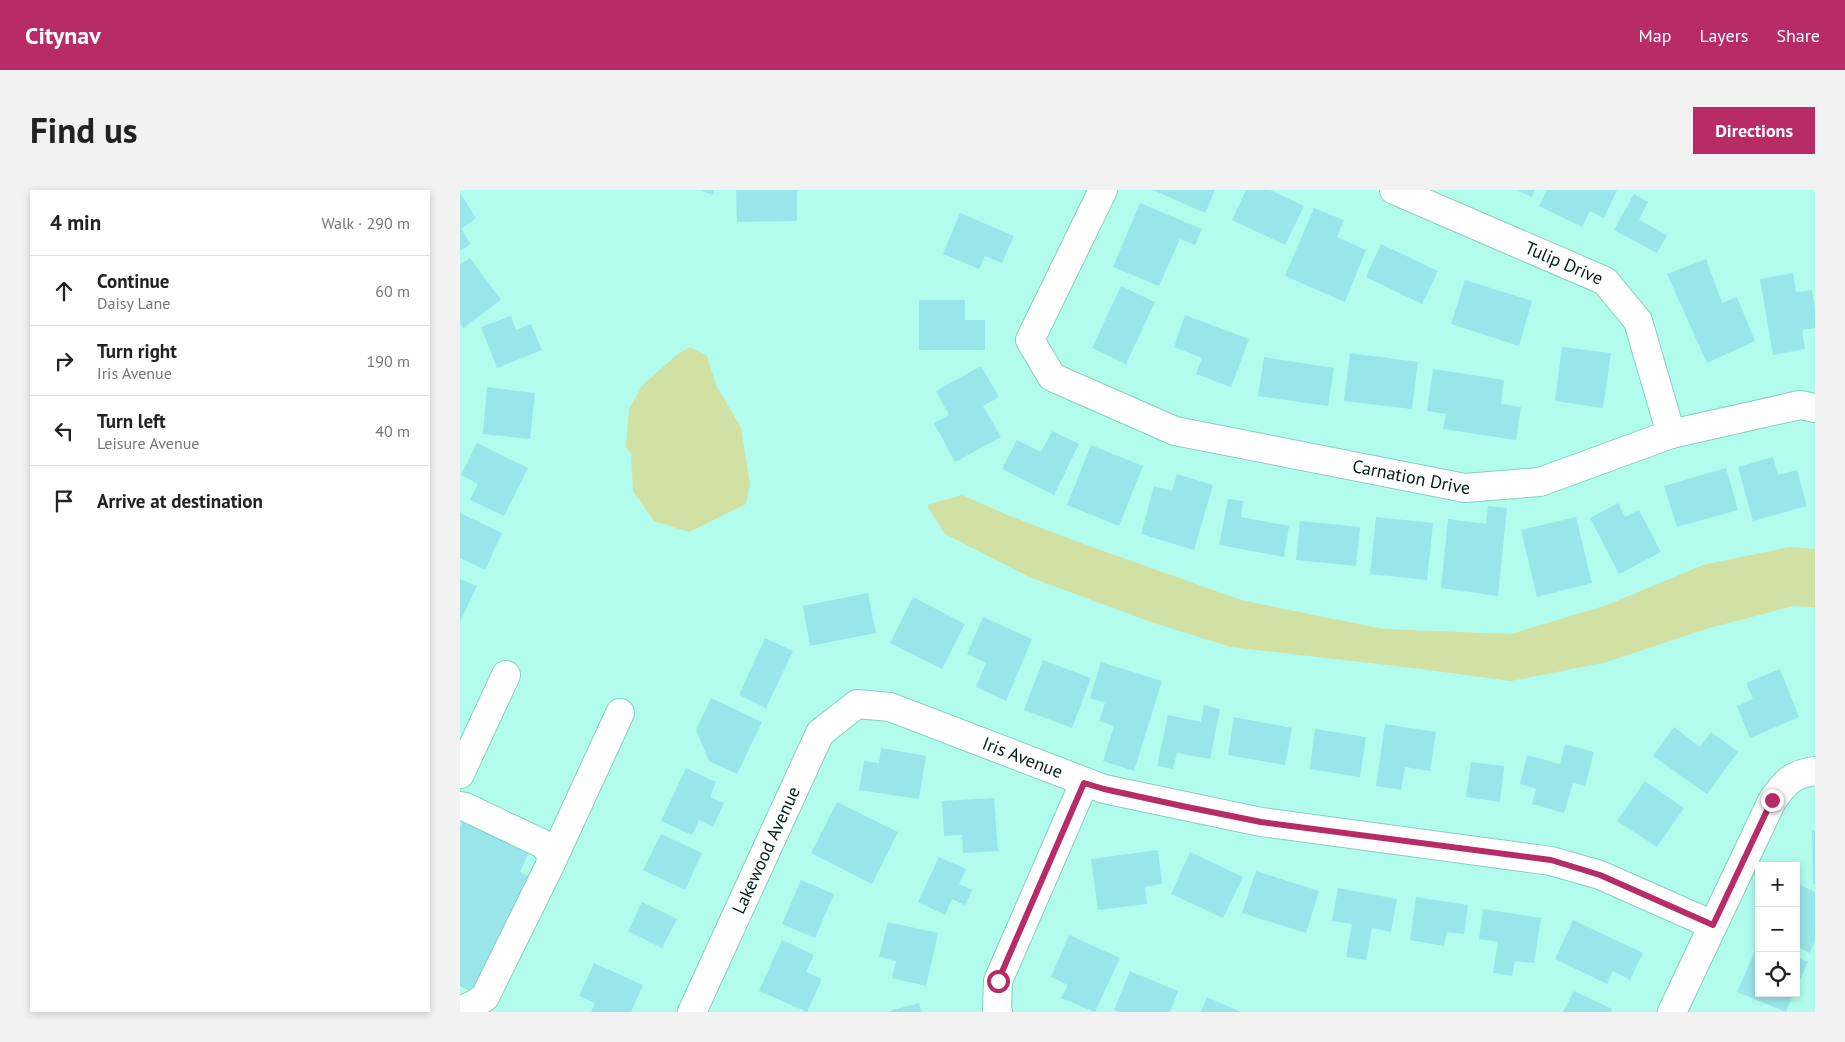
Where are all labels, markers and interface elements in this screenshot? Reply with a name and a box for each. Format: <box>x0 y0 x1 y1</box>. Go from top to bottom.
text: Citynav <box>25 20 101 51</box>
text: Map <box>1639 24 1671 47</box>
text: Layers <box>1699 24 1748 47</box>
text: Share <box>1776 24 1820 47</box>
text: Find us <box>30 107 138 153</box>
button: Directions <box>1693 107 1815 154</box>
text: 4 min <box>50 209 101 236</box>
text: Walk · 290 m <box>321 213 410 233</box>
street label: Tulip Drive <box>1521 236 1607 290</box>
text: Continue <box>97 269 169 293</box>
icon: ahead <box>50 277 78 305</box>
text: 60 m <box>375 281 410 301</box>
text: Daisy Lane <box>97 293 170 313</box>
text: Turn right <box>97 339 177 363</box>
icon: right <box>50 347 78 375</box>
text: 190 m <box>367 351 410 371</box>
text: Iris Avenue <box>97 363 172 383</box>
text: Turn left <box>97 409 166 433</box>
icon: left <box>50 417 78 445</box>
text: 40 m <box>375 421 410 441</box>
text: Leisure Avenue <box>97 433 199 453</box>
street label: Carnation Drive <box>1351 454 1471 499</box>
icon: arrive <box>50 487 78 515</box>
text: Arrive at destination <box>97 489 263 513</box>
street label: Iris Avenue <box>979 731 1066 783</box>
street label: Lakewood Avenue <box>727 783 805 917</box>
route end <box>1761 789 1784 812</box>
map controls <box>1755 862 1800 997</box>
button: + <box>1755 862 1800 907</box>
button: − <box>1755 907 1800 952</box>
button: locate <box>1755 952 1800 997</box>
route start <box>987 970 1010 993</box>

